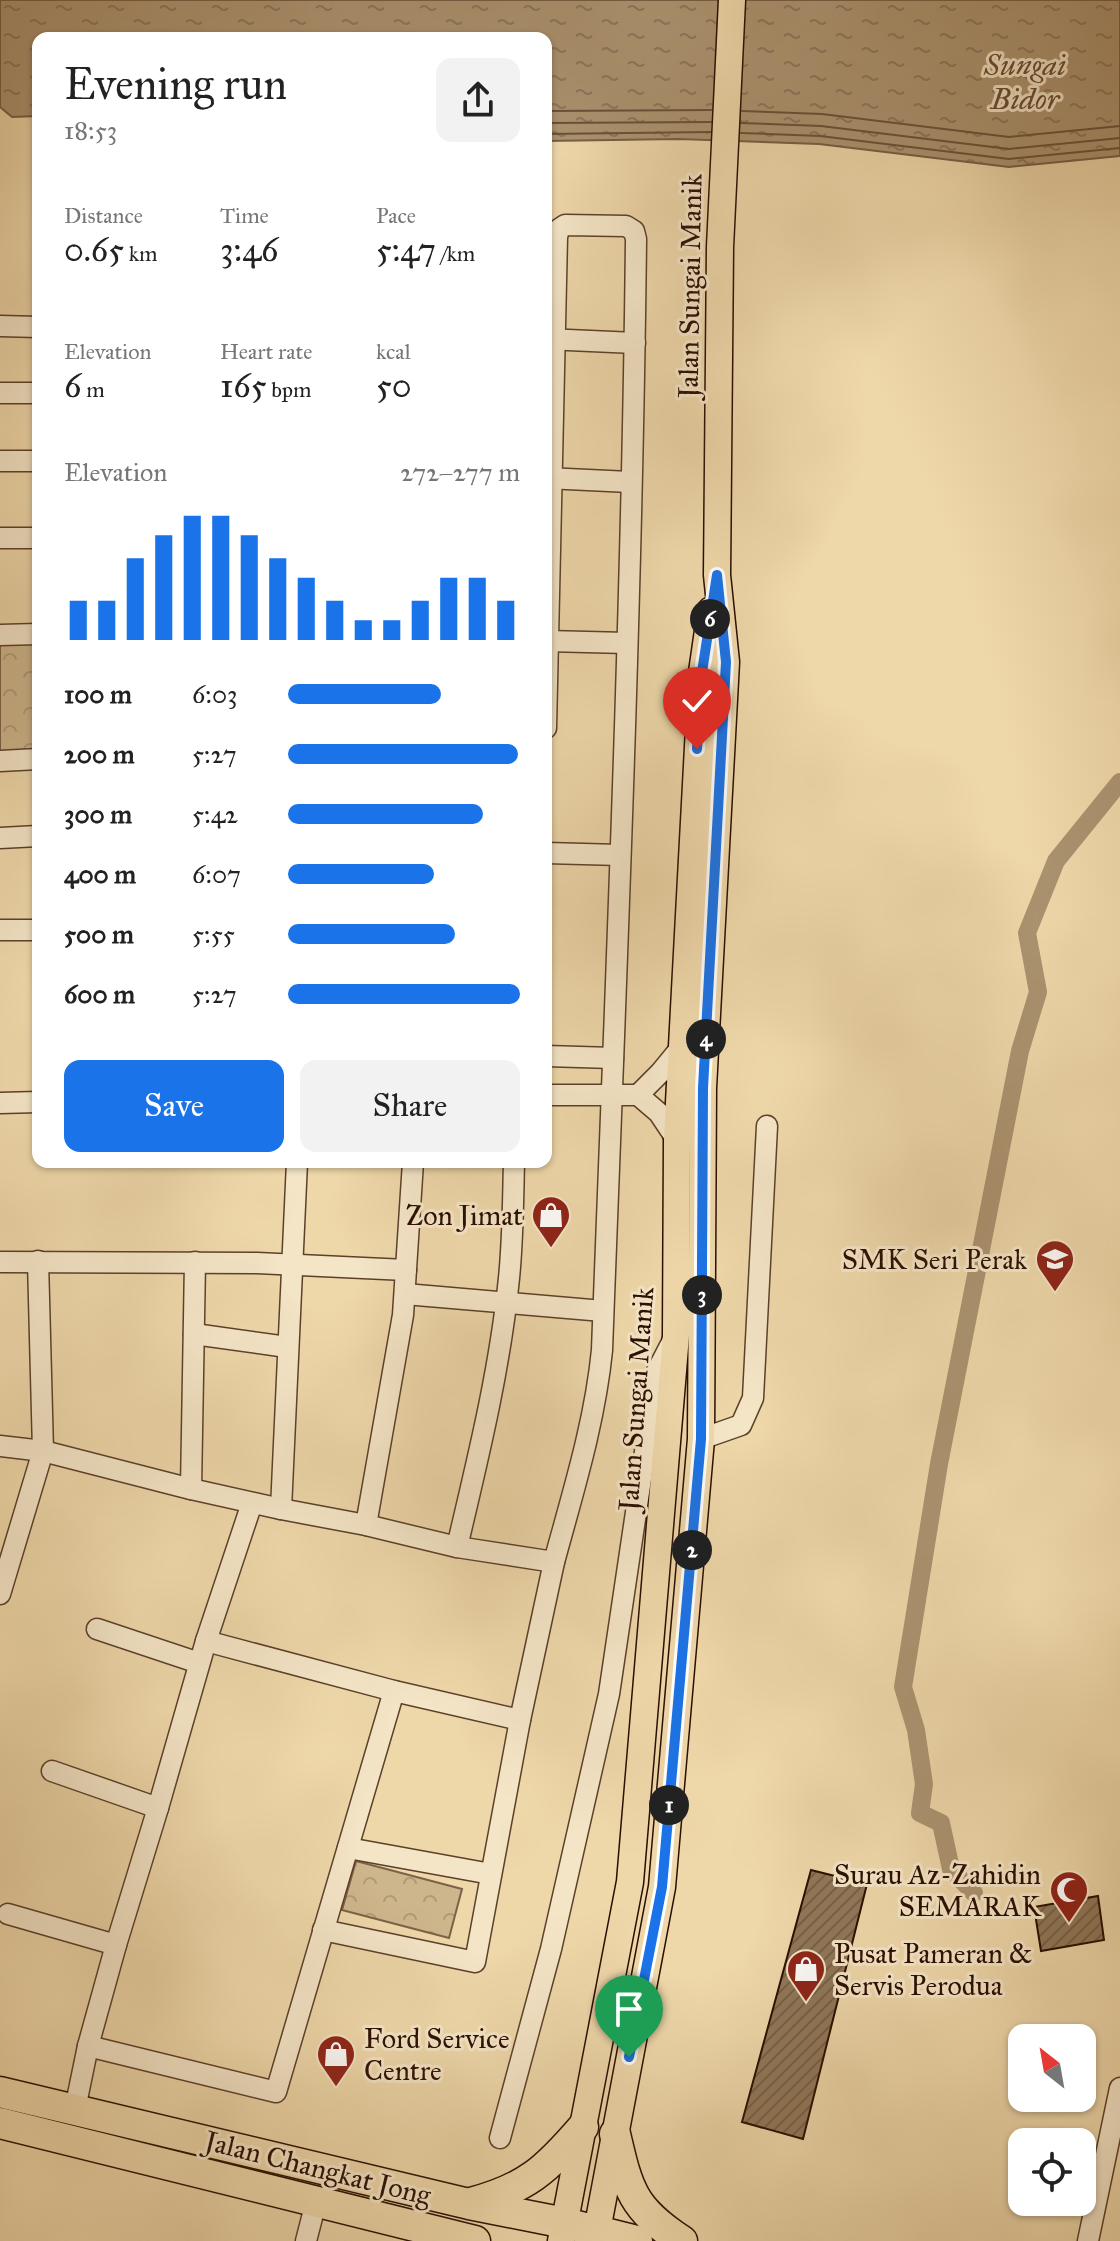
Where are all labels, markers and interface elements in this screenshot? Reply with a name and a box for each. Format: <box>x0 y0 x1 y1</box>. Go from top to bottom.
water label: Sungai Bidor <box>983 47 1066 117</box>
text: Evening run <box>64 57 287 111</box>
button: share <box>436 58 520 142</box>
text: 18:53 <box>64 114 117 146</box>
street label: Jalan Sungai Manik <box>670 174 709 401</box>
text: Distance <box>64 202 143 229</box>
text: Time <box>220 202 269 229</box>
text: Pace <box>376 202 416 229</box>
text: 0.65 <box>64 229 124 270</box>
text: 3:46 <box>220 229 279 270</box>
text: 5:47 <box>376 229 436 270</box>
text: km <box>124 240 158 267</box>
text: /km <box>436 240 475 267</box>
text: Elevation <box>64 338 151 365</box>
text: Heart rate <box>220 338 313 365</box>
text: kcal <box>376 338 411 365</box>
text: 6 <box>64 365 81 406</box>
text: 165 <box>220 365 267 406</box>
text: 50 <box>376 365 412 406</box>
text: m <box>81 376 105 403</box>
text: bpm <box>267 376 311 403</box>
text: Elevation <box>64 456 167 488</box>
text: 272–277 m <box>400 456 520 488</box>
pin: 6 <box>690 599 730 639</box>
text: 6 <box>704 605 716 632</box>
pin <box>663 667 731 749</box>
text: 100 m <box>64 678 132 710</box>
text: 6:03 <box>192 678 237 710</box>
icon: check <box>675 679 719 723</box>
text: 200 m <box>64 738 135 770</box>
text: 5:27 <box>192 738 237 770</box>
text: 300 m <box>64 798 132 830</box>
text: 5:42 <box>192 798 238 830</box>
text: 400 m <box>64 858 136 890</box>
text: 6:07 <box>192 858 241 890</box>
text: 500 m <box>64 918 134 950</box>
text: 5:55 <box>192 918 235 950</box>
text: 600 m <box>64 978 135 1010</box>
text: 5:27 <box>192 978 237 1010</box>
pin: 4 <box>686 1019 726 1059</box>
text: 4 <box>700 1025 712 1052</box>
button: Save <box>64 1060 284 1152</box>
button: Share <box>300 1060 520 1152</box>
shop icon: Zon Jimat <box>530 1194 572 1249</box>
place label: Zon Jimat <box>406 1198 523 1233</box>
school or university icon: SMK Seri Perak <box>1034 1238 1076 1293</box>
place label: SMK Seri Perak <box>842 1242 1027 1277</box>
pin: 3 <box>682 1275 722 1315</box>
text: 3 <box>698 1281 706 1308</box>
street label: Jalan Sungai Manik <box>611 1286 661 1515</box>
pin: 2 <box>672 1530 712 1570</box>
text: 2 <box>687 1536 697 1563</box>
pin: 1 <box>649 1785 689 1825</box>
text: 1 <box>665 1791 673 1818</box>
place label: Surau Az-Zahidin SEMARAK <box>834 1857 1042 1924</box>
mosque icon: Surau Az-Zahidin SEMARAK <box>1048 1869 1090 1924</box>
place label: Pusat Pameran & Servis Perodua <box>834 1936 1033 2003</box>
shop icon: Pusat Pameran & Servis Perodua <box>785 1948 827 2003</box>
pin <box>595 1975 663 2057</box>
icon: arrive <box>607 1987 651 2031</box>
place label: Ford Service Centre <box>364 2021 510 2088</box>
north arrow <box>1008 2024 1096 2112</box>
map controls <box>1008 2024 1096 2216</box>
shop icon: Ford Service Centre <box>315 2033 357 2088</box>
street label: Jalan Changkat Jong <box>198 2122 436 2213</box>
button: locate <box>1008 2128 1096 2216</box>

